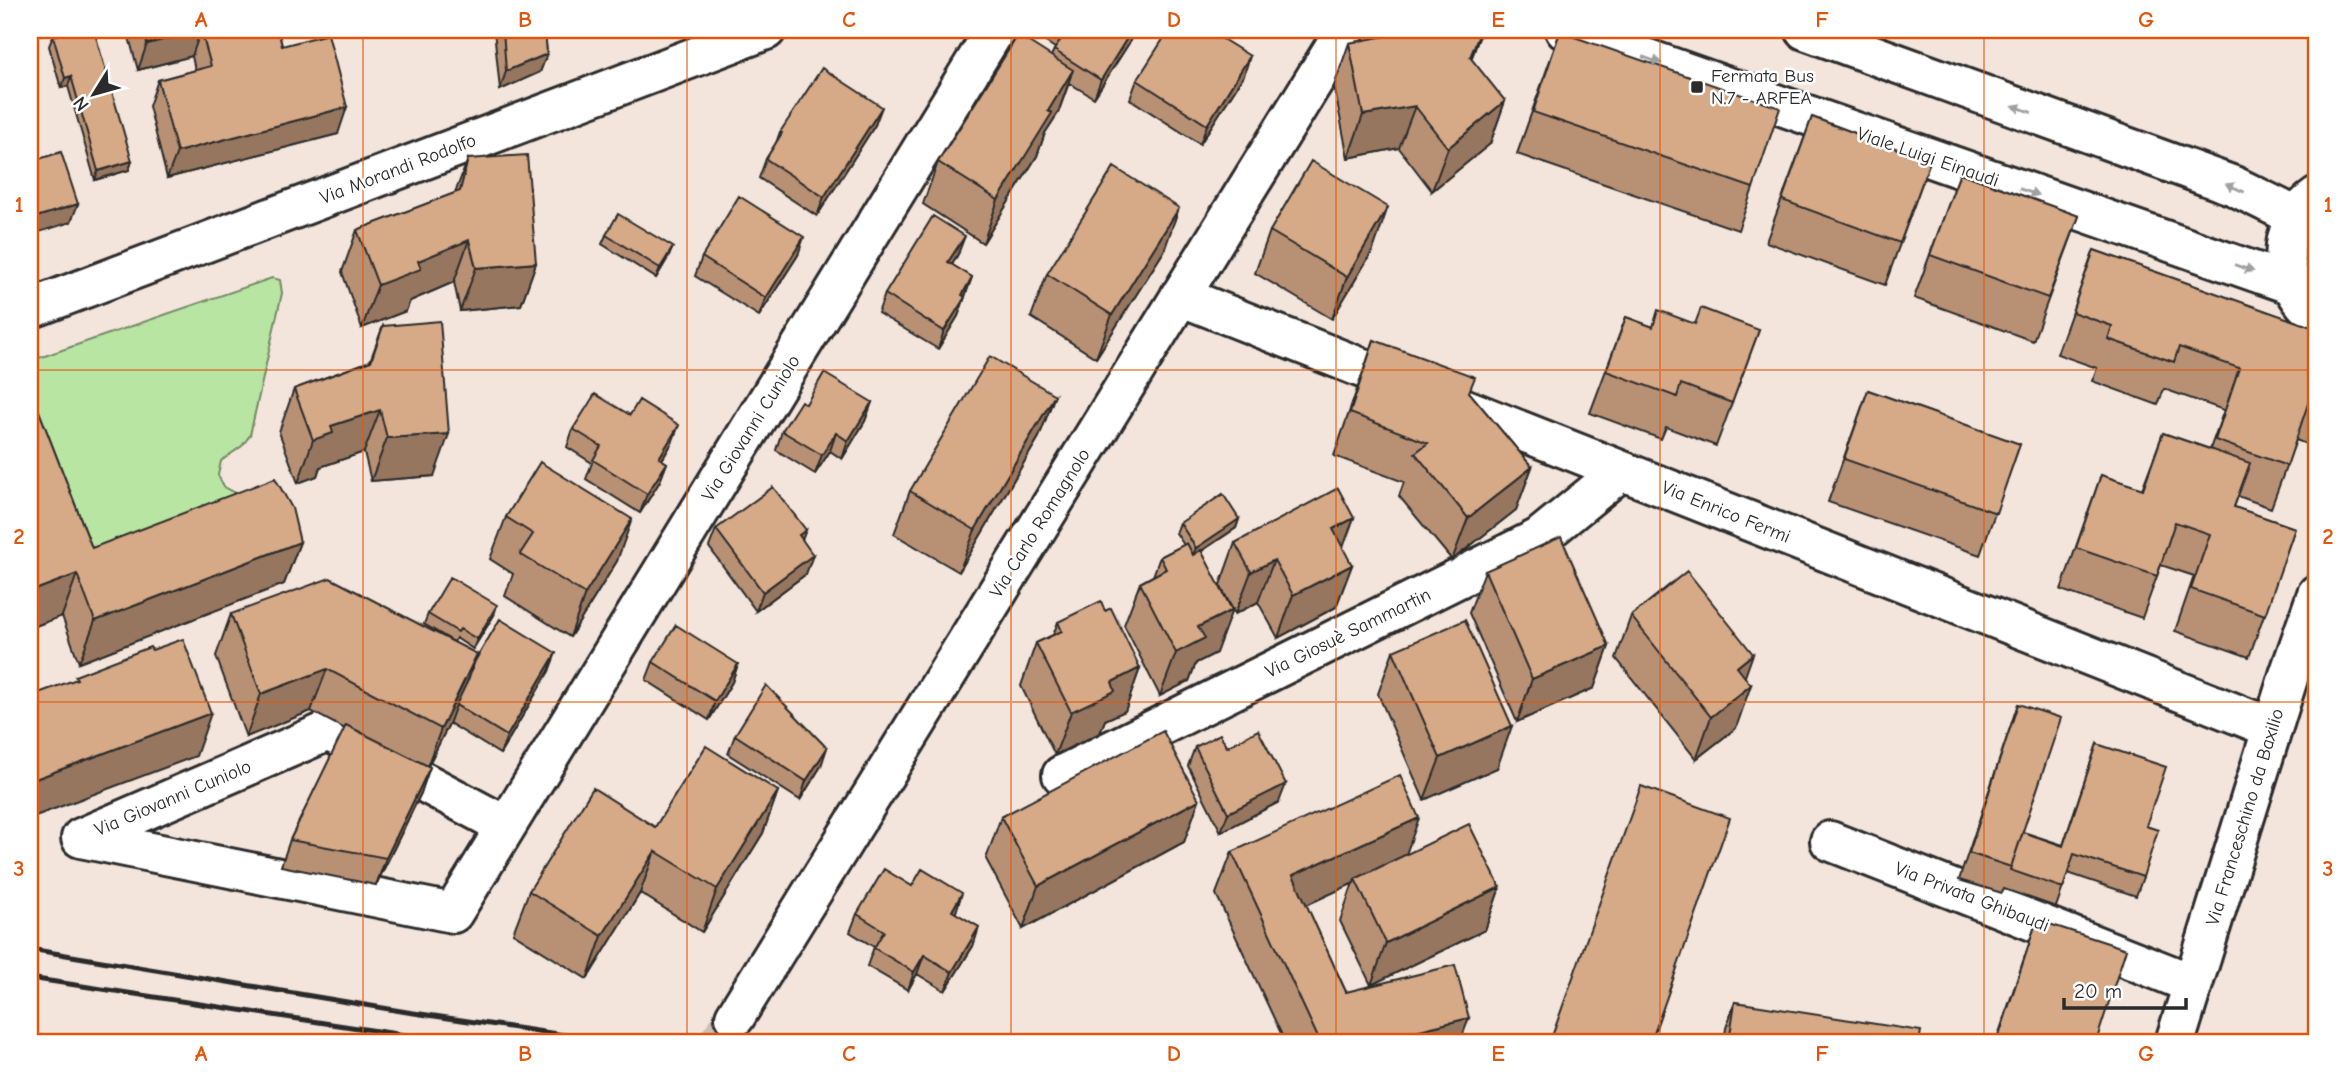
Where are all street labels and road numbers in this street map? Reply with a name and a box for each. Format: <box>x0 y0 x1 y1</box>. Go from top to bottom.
street label: Viale Luigi Einaudi <box>1854 122 2002 192</box>
street label: Via Morandi Rodolfo <box>317 129 479 209</box>
street label: Via Giovanni Cuniolo <box>697 351 805 505</box>
street label: Via Carlo Romagnolo <box>985 444 1095 602</box>
street label: Via Enrico Fermi <box>1658 476 1794 548</box>
street label: Via Giosuè Sammartin <box>1262 583 1434 683</box>
street label: Via Franceschino da Baxilio <box>2201 706 2289 928</box>
street label: Via Giovanni Cuniolo <box>91 755 255 841</box>
street label: Via Privata Ghibaudi <box>1892 857 2052 937</box>

